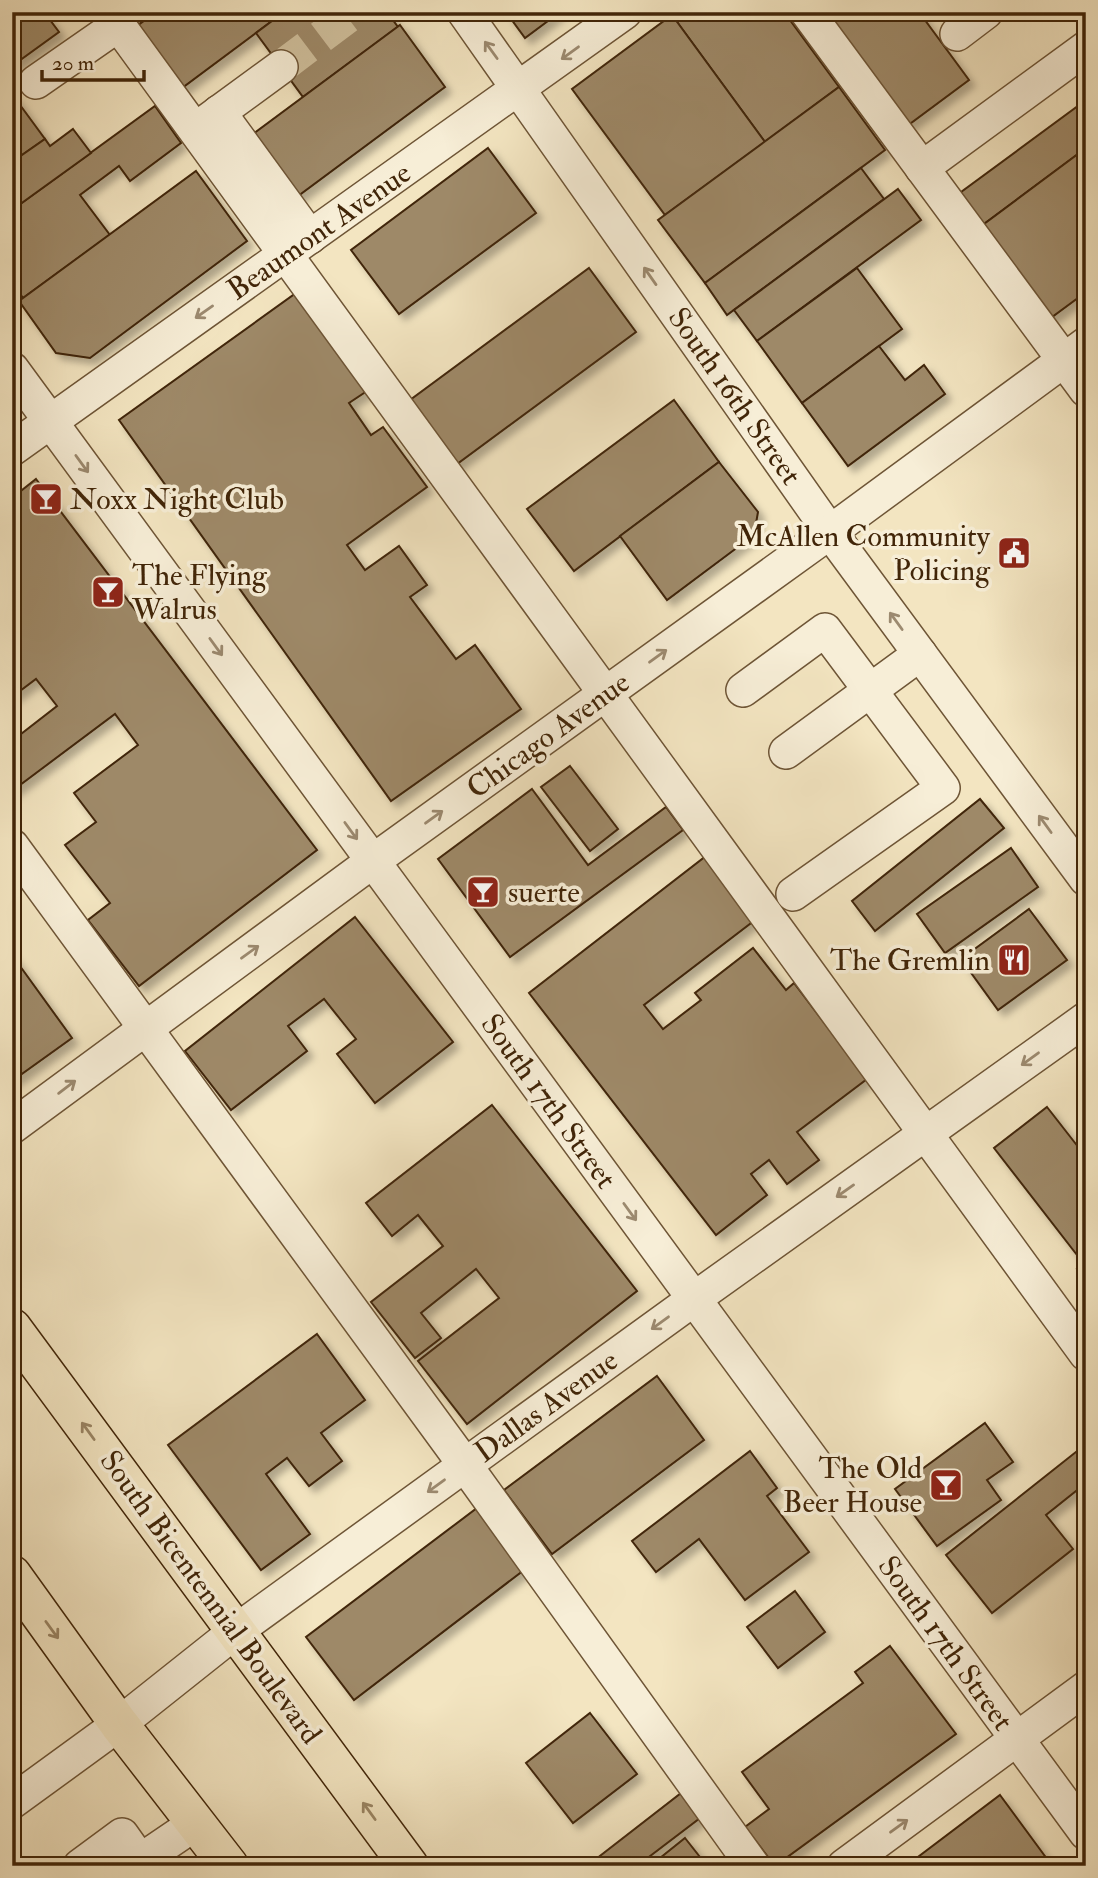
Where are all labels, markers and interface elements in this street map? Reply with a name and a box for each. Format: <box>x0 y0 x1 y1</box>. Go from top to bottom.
scale bar <box>42 38 144 82</box>
one-way arrow <box>484 41 498 60</box>
one-way arrow <box>561 45 580 60</box>
text: 20 m <box>52 50 94 77</box>
street label: Beaumont Avenue <box>220 154 418 308</box>
one-way arrow <box>643 267 657 286</box>
street label: South 16th Street <box>660 300 810 492</box>
one-way arrow <box>195 305 214 319</box>
one-way arrow <box>74 454 89 473</box>
bar icon: Noxx Night Club <box>27 480 65 518</box>
place label: Noxx Night Club <box>70 481 284 518</box>
place label: McAllen Community Policing <box>736 518 991 589</box>
public building icon: McAllen Community Policing <box>995 534 1033 572</box>
place label: The Flying Walrus <box>131 557 268 628</box>
bar icon: The Flying Walrus <box>89 573 127 611</box>
one-way arrow <box>889 611 904 630</box>
one-way arrow <box>209 637 223 656</box>
one-way arrow <box>648 648 667 663</box>
street label: Chicago Avenue <box>460 664 637 807</box>
one-way arrow <box>424 810 443 824</box>
one-way arrow <box>1038 815 1053 833</box>
one-way arrow <box>343 821 358 839</box>
bar icon: suerte <box>464 873 502 911</box>
place label: suerte <box>508 874 580 911</box>
restaurant icon: The Gremlin <box>995 941 1033 979</box>
place label: The Gremlin <box>830 942 990 979</box>
one-way arrow <box>240 944 259 959</box>
street label: South 17th Street <box>473 1007 625 1196</box>
one-way arrow <box>1021 1052 1040 1066</box>
one-way arrow <box>57 1079 76 1094</box>
one-way arrow <box>836 1184 855 1198</box>
one-way arrow <box>622 1202 637 1221</box>
one-way arrow <box>651 1316 670 1331</box>
street label: Dallas Avenue <box>467 1342 625 1471</box>
one-way arrow <box>81 1421 96 1440</box>
street label: South Bicentennial Boulevard <box>92 1443 330 1751</box>
place label: The Old Beer House <box>783 1450 922 1521</box>
bar icon: The Old Beer House <box>927 1466 965 1504</box>
one-way arrow <box>427 1479 446 1493</box>
street label: South 17th Street <box>870 1549 1022 1738</box>
one-way arrow <box>45 1620 59 1639</box>
one-way arrow <box>361 1802 376 1821</box>
one-way arrow <box>889 1818 908 1833</box>

